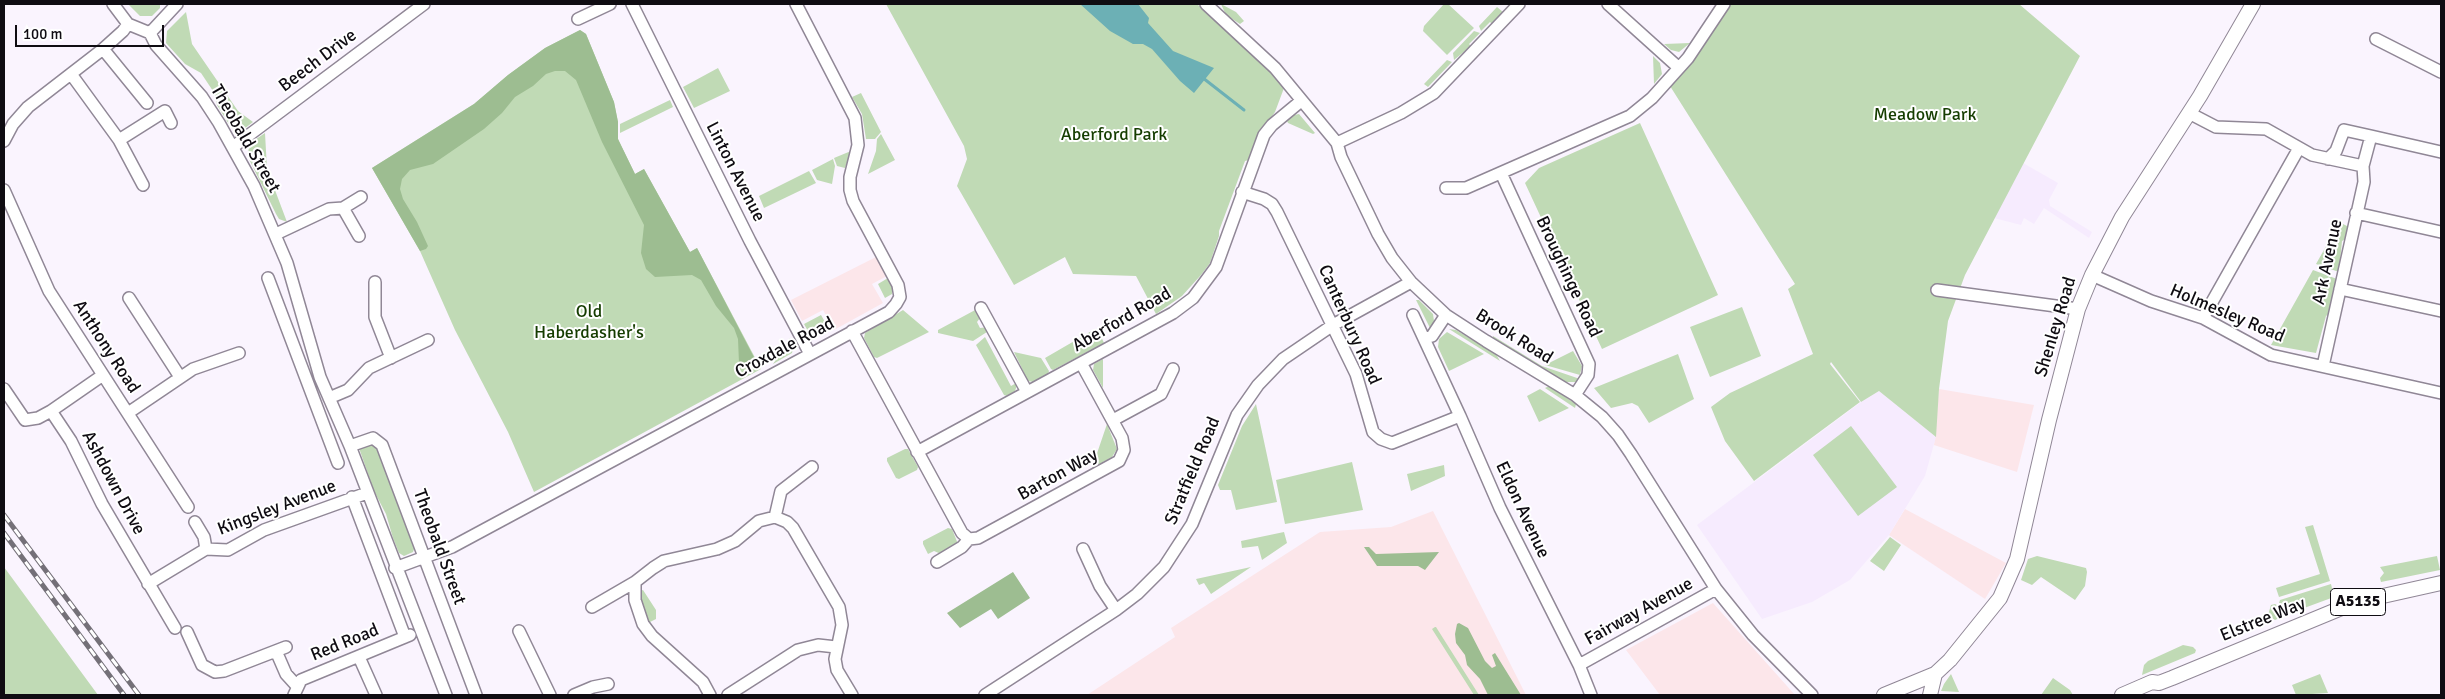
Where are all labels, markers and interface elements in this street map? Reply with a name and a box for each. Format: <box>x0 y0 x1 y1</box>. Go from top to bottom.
scale bar <box>18 15 166 47</box>
text: 100 m <box>23 25 63 43</box>
street label: Beech Drive <box>275 25 361 97</box>
street label: Theobald Street <box>205 81 285 197</box>
park label: Meadow Park <box>1874 104 1976 126</box>
street label: Linton Avenue <box>701 118 769 226</box>
park label: Aberford Park <box>1061 124 1167 146</box>
street label: Broughinge Road <box>1531 213 1605 341</box>
street label: Ark Avenue <box>2308 217 2348 307</box>
street label: Canterbury Road <box>1313 262 1385 388</box>
street label: Shenley Road <box>2031 274 2081 380</box>
street label: Holmesley Road <box>2166 280 2288 348</box>
street label: Aberford Road <box>1069 283 1175 357</box>
street label: Anthony Road <box>68 296 144 398</box>
park label: Old Haberdasher's <box>534 301 644 344</box>
street label: Brook Road <box>1471 305 1557 369</box>
street label: Croxdale Road <box>732 313 838 383</box>
street label: Stratfield Road <box>1161 414 1225 528</box>
street label: Ashdown Drive <box>77 427 149 539</box>
street label: Barton Way <box>1014 444 1102 506</box>
street label: Eldon Avenue <box>1490 458 1554 562</box>
street label: Kingsley Avenue <box>215 475 339 541</box>
street label: Theobald Street <box>408 486 470 608</box>
street label: Fairway Avenue <box>1581 573 1697 651</box>
road number: A5135 <box>2330 588 2386 616</box>
street label: Elstree Way <box>2217 593 2309 647</box>
street label: Red Road <box>308 620 382 666</box>

